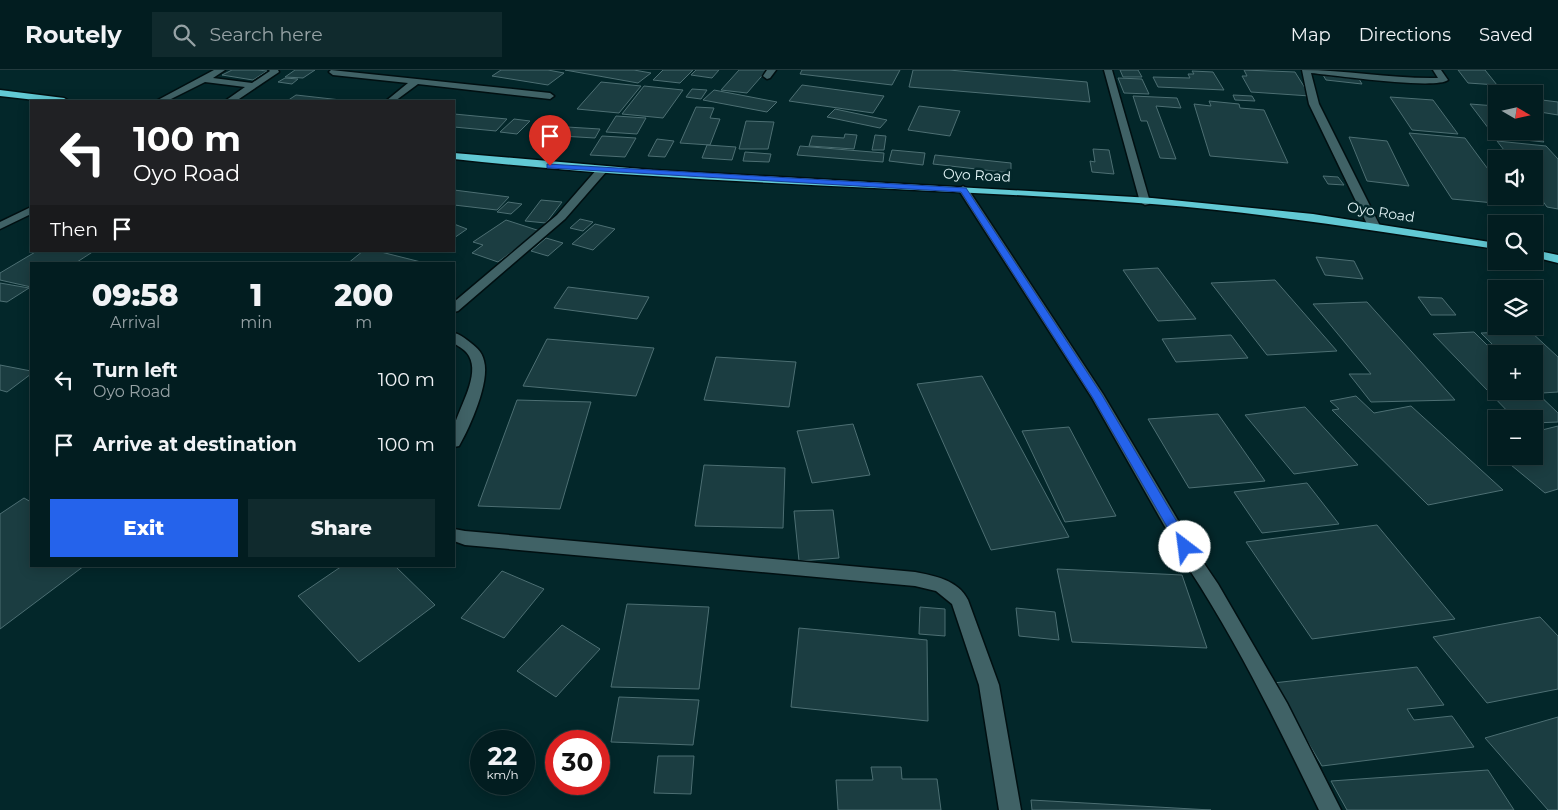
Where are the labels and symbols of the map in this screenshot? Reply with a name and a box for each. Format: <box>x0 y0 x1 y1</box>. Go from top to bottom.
north arrow <box>1488 85 1542 140</box>
pin <box>529 115 571 166</box>
street label: Oyo Road <box>942 164 1012 186</box>
street label: Oyo Road <box>1346 198 1416 226</box>
position arrow <box>1158 520 1210 572</box>
speed limit sign: 30 <box>545 730 610 795</box>

